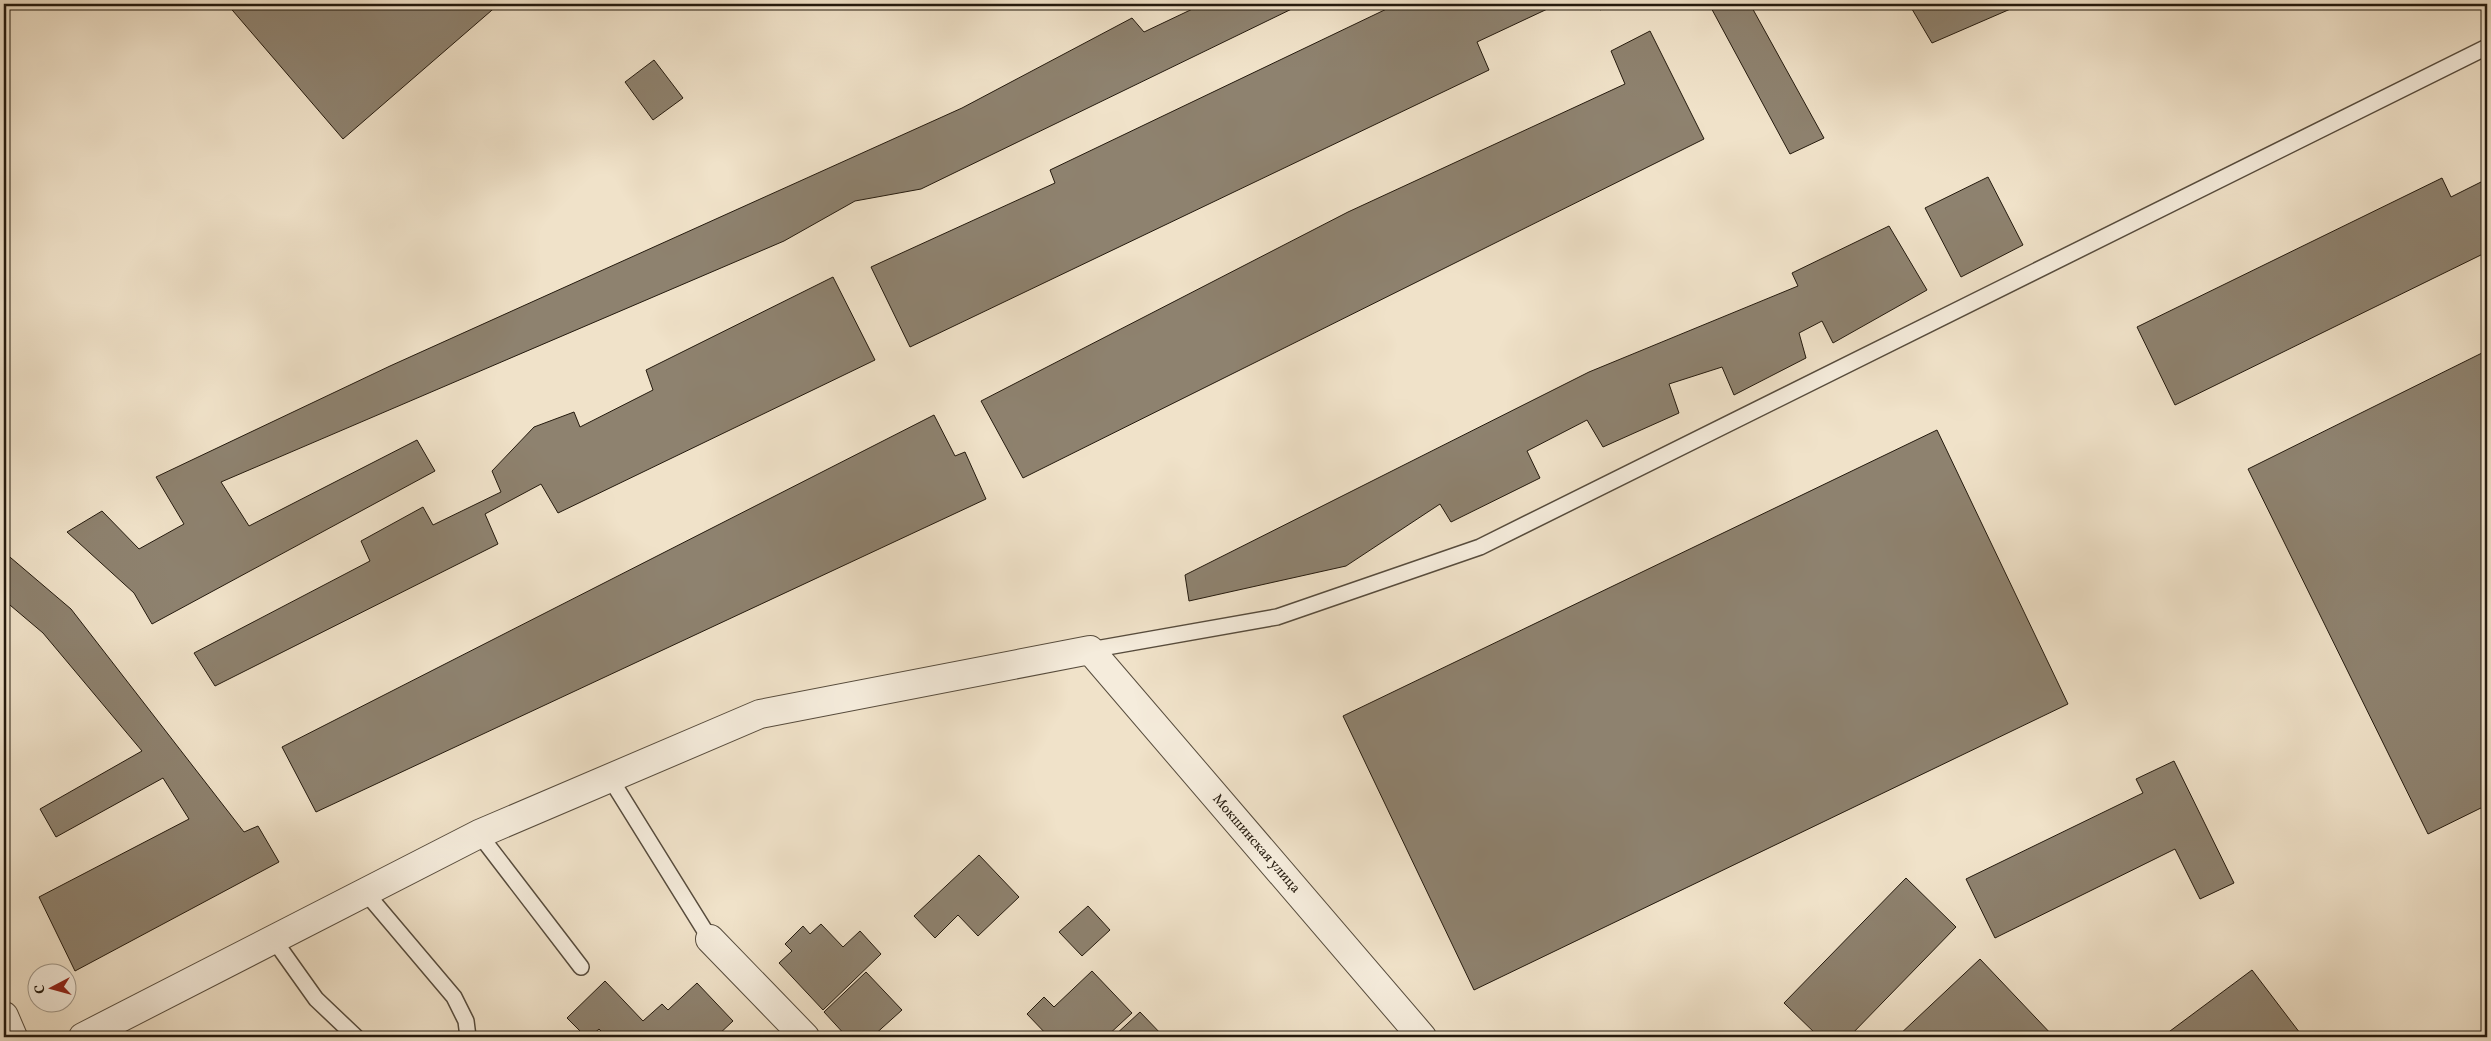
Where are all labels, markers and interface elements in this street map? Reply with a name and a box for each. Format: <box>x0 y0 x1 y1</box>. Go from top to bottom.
street label: Мокшинская улица <box>1208 790 1304 898</box>
north arrow <box>28 964 78 1014</box>
text: С <box>31 984 50 995</box>

